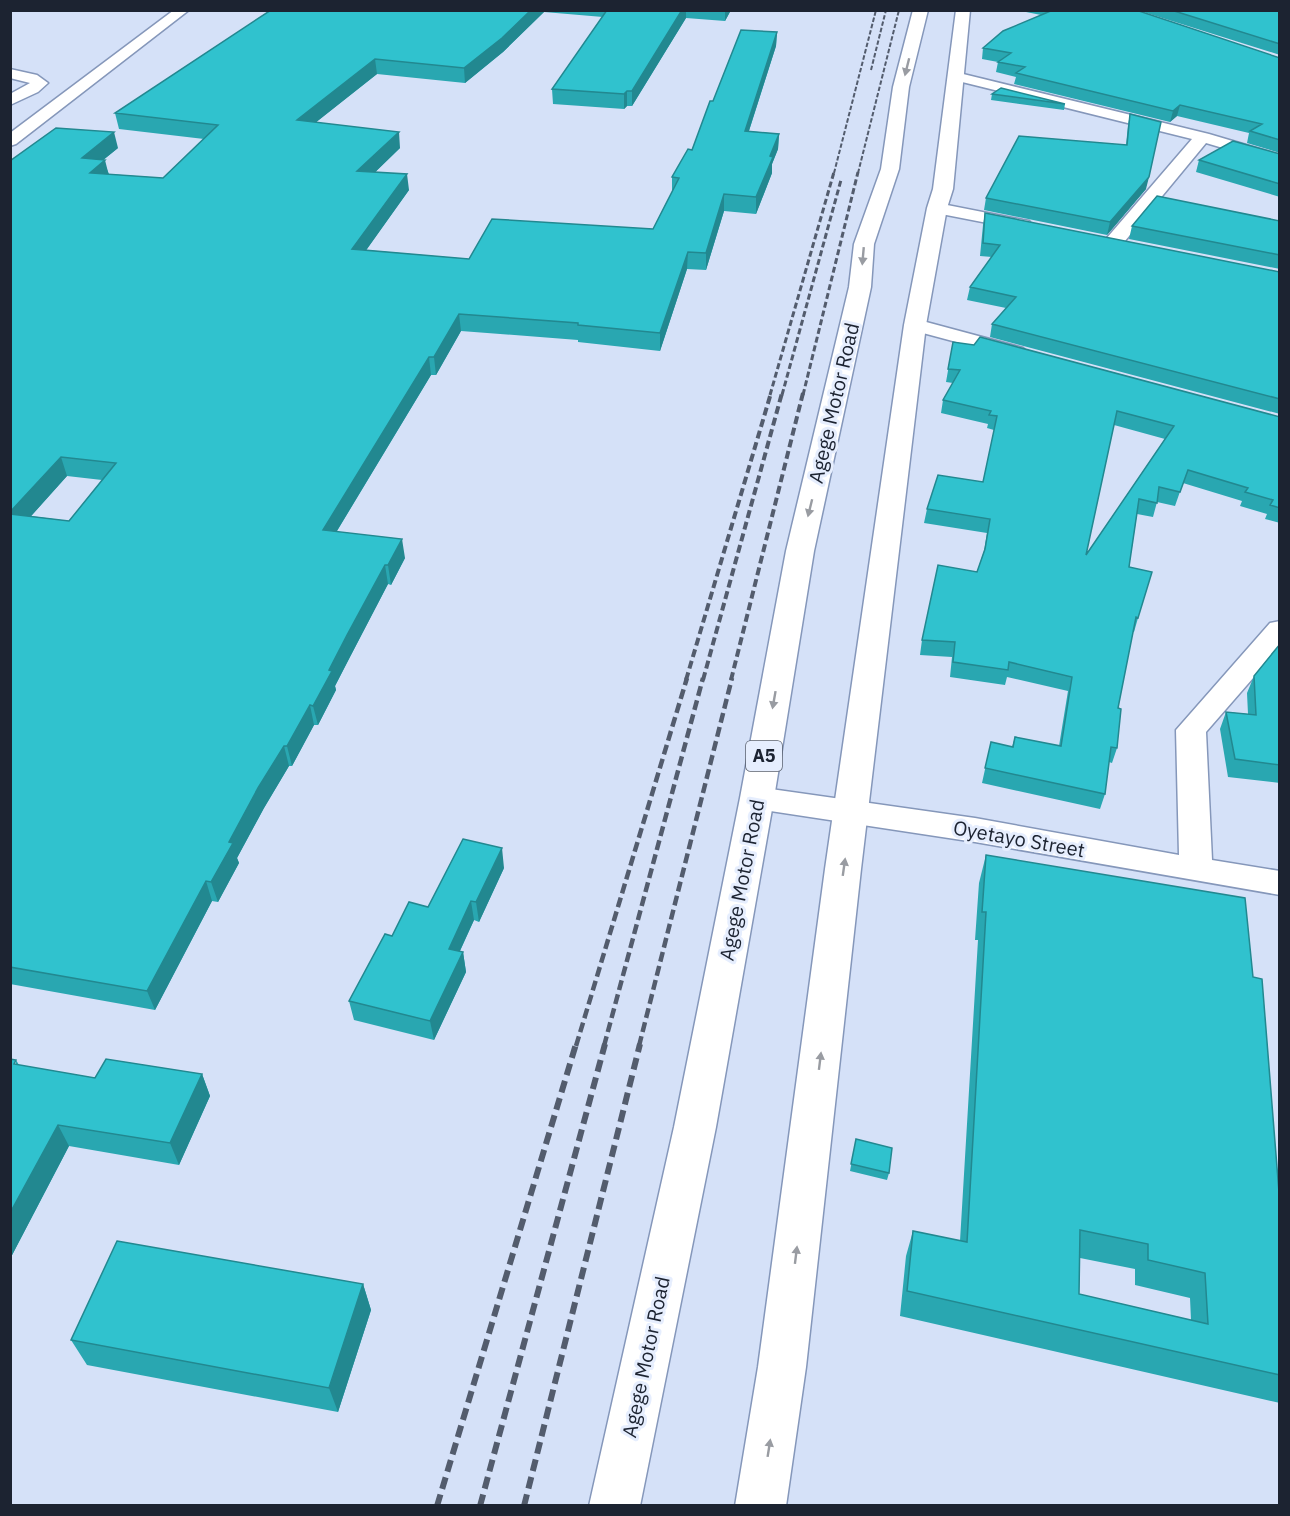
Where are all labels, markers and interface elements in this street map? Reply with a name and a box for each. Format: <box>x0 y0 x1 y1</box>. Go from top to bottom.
one-way arrow <box>901 58 911 76</box>
one-way arrow <box>858 246 868 265</box>
street label: Agege Motor Road <box>802 320 865 486</box>
one-way arrow <box>805 499 815 517</box>
one-way arrow <box>769 690 778 709</box>
road number: A5 <box>746 741 782 771</box>
street label: Agege Motor Road <box>713 797 770 963</box>
street label: Oyetayo Street <box>951 814 1087 863</box>
one-way arrow <box>839 858 848 877</box>
one-way arrow <box>815 1051 824 1070</box>
one-way arrow <box>791 1245 800 1264</box>
street label: Agege Motor Road <box>615 1274 676 1440</box>
one-way arrow <box>765 1438 774 1457</box>

